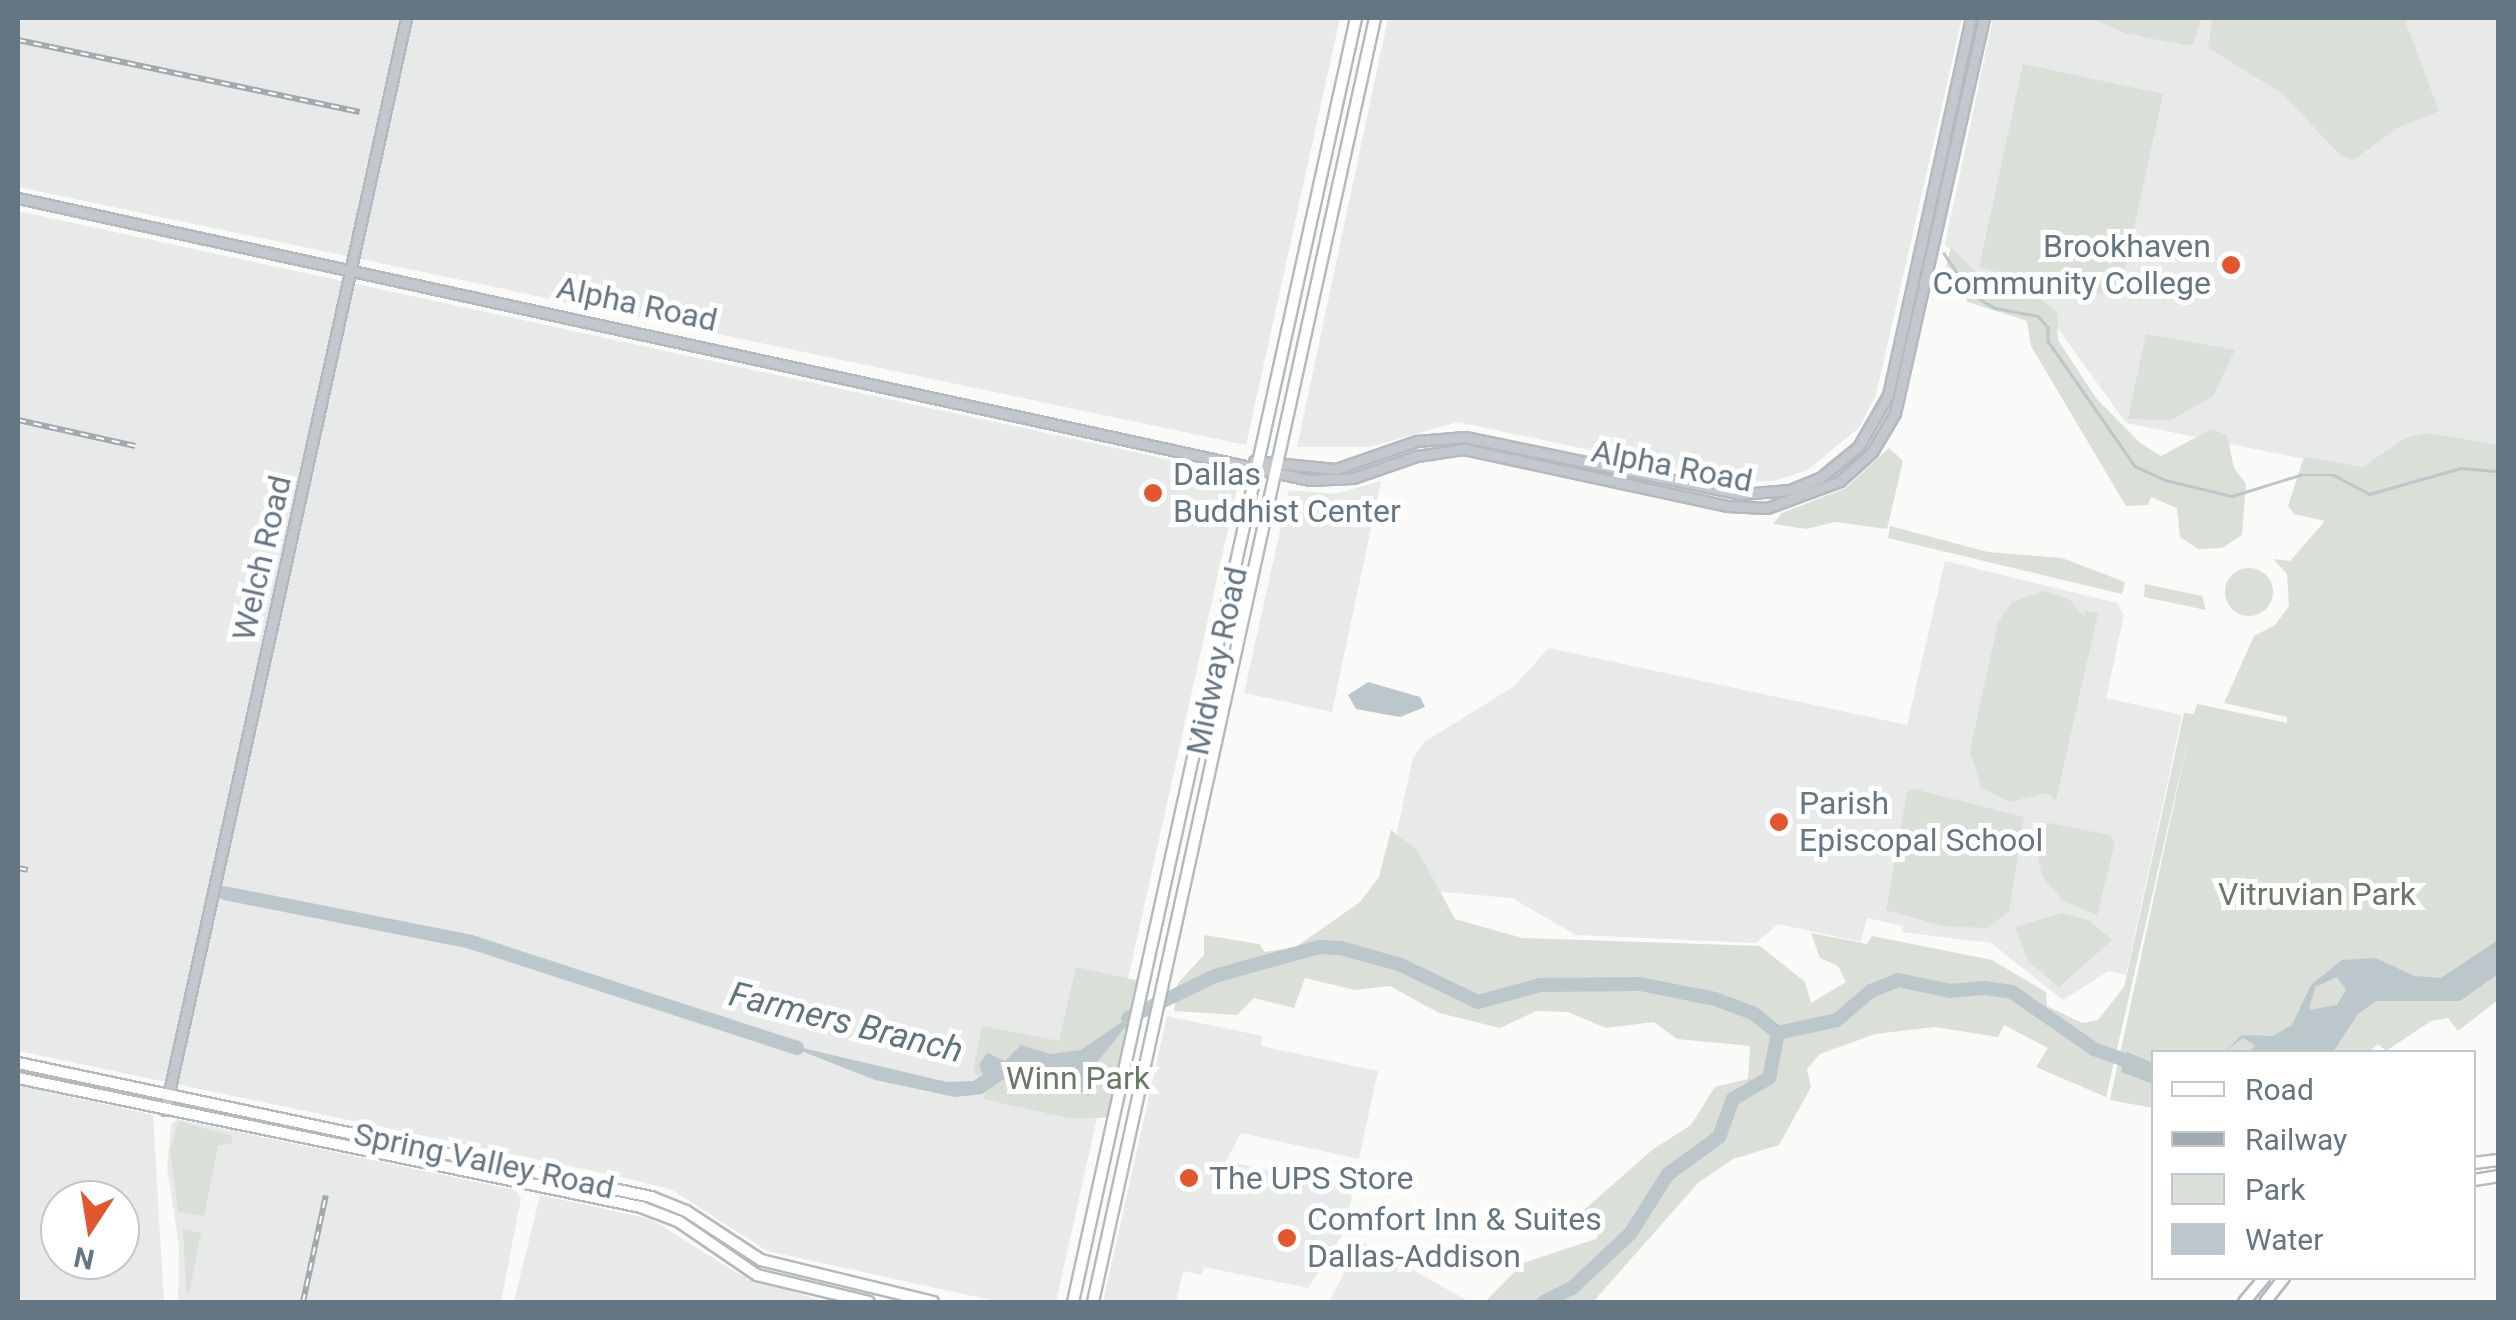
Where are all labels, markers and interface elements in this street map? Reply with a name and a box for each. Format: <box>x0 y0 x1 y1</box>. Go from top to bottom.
place label: Brookhaven Community College <box>1933 228 2211 303</box>
marker: Brookhaven Community College <box>2220 254 2242 276</box>
street label: Alpha Road <box>553 268 721 340</box>
street label: Alpha Road <box>1588 432 1756 500</box>
place label: Dallas Buddhist Center <box>1173 456 1401 531</box>
street label: Welch Road <box>224 472 300 644</box>
marker: Dallas Buddhist Center <box>1142 482 1164 504</box>
street label: Midway Road <box>1178 563 1256 759</box>
place label: Parish Episcopal School <box>1799 785 2043 860</box>
marker: Parish Episcopal School <box>1768 811 1790 833</box>
park label: Vitruvian Park <box>2218 875 2416 913</box>
water label: Farmers Branch <box>725 974 967 1072</box>
legend <box>2151 1050 2476 1280</box>
park label: Winn Park <box>1006 1059 1150 1097</box>
text: Road <box>2245 1072 2314 1107</box>
street label: Spring Valley Road <box>350 1115 618 1207</box>
text: Railway <box>2245 1122 2347 1157</box>
place label: The UPS Store <box>1209 1159 1413 1197</box>
marker: The UPS Store <box>1178 1167 1200 1189</box>
text: Park <box>2245 1172 2305 1207</box>
north arrow <box>40 1180 140 1280</box>
place label: Comfort Inn & Suites Dallas-Addison <box>1307 1201 1602 1276</box>
text: Water <box>2245 1222 2323 1257</box>
marker: Comfort Inn & Suites Dallas-Addison <box>1276 1227 1298 1249</box>
text: N <box>71 1240 97 1276</box>

